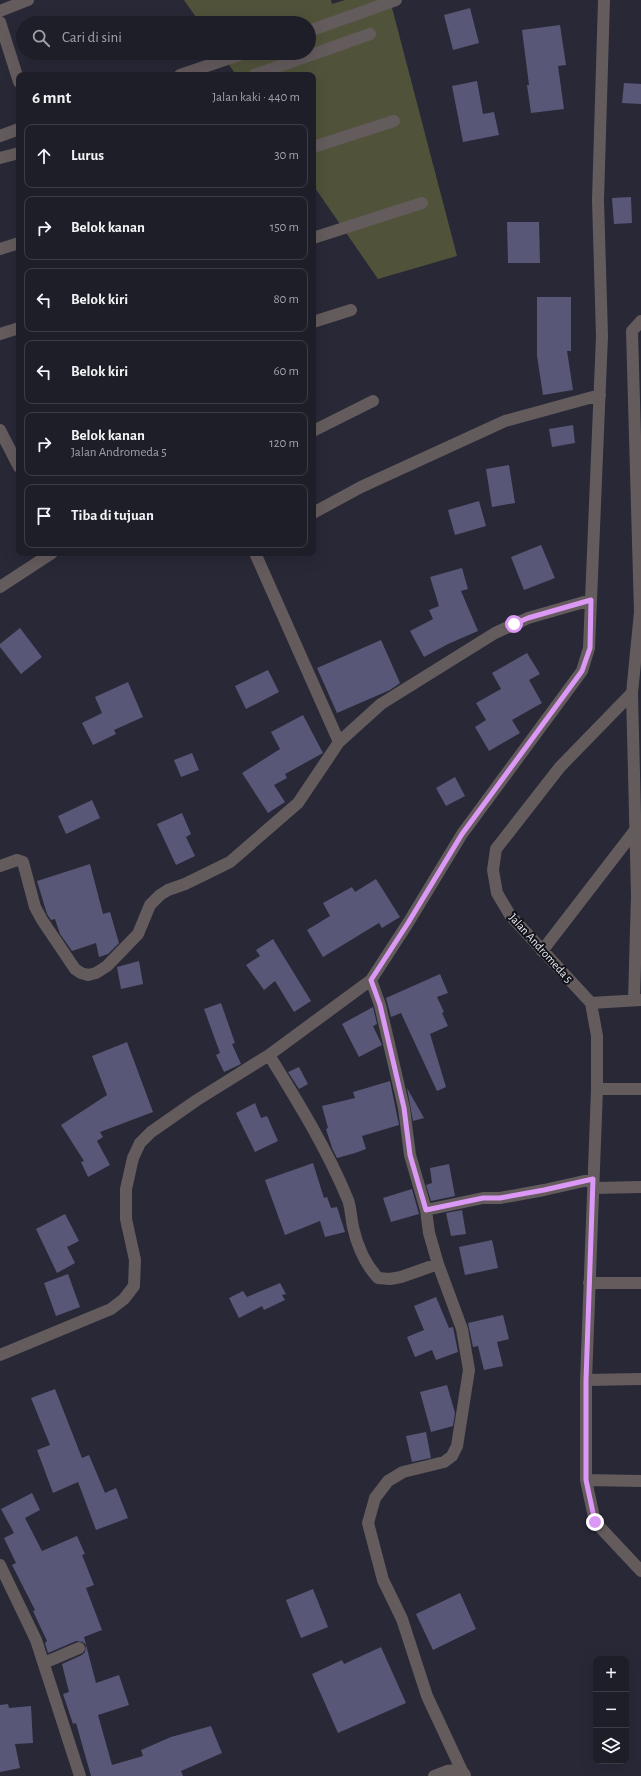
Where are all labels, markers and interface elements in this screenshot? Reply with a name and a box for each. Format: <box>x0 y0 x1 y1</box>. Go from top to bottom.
search box <box>16 16 316 60</box>
icon: search <box>30 27 52 49</box>
text: Cari di sini <box>62 30 122 45</box>
text: 6 mnt <box>32 89 71 106</box>
text: Jalan kaki · 440 m <box>212 91 300 104</box>
icon: ahead <box>33 145 55 167</box>
text: Lurus <box>71 148 104 163</box>
text: 30 m <box>274 149 299 162</box>
icon: right <box>33 217 55 239</box>
text: Belok kanan <box>71 220 145 235</box>
text: 150 m <box>270 221 299 234</box>
icon: left <box>33 289 55 311</box>
text: Belok kiri <box>71 292 128 307</box>
text: 80 m <box>273 293 299 306</box>
icon: left <box>33 361 55 383</box>
text: Belok kiri <box>71 364 128 379</box>
text: 60 m <box>273 365 299 378</box>
text: Belok kanan <box>71 428 145 443</box>
icon: right <box>33 433 55 455</box>
text: 120 m <box>269 437 299 450</box>
text: Jalan Andromeda 5 <box>71 446 167 459</box>
icon: arrive <box>33 505 55 527</box>
text: Tiba di tujuan <box>71 508 154 523</box>
route start <box>505 615 523 633</box>
street label: Jalan Andromeda 5 <box>507 911 575 985</box>
route end <box>586 1513 604 1531</box>
map controls <box>593 1656 629 1764</box>
button: + <box>593 1656 629 1692</box>
button: − <box>593 1692 629 1728</box>
button: layers <box>593 1728 629 1764</box>

